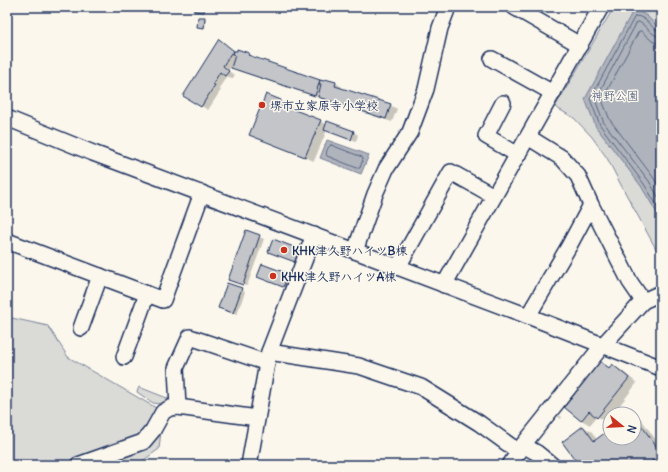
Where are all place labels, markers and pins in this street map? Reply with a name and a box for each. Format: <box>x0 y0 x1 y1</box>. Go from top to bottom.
place label: 堺市立家原寺小学校 <box>270 98 378 113</box>
marker: 堺市立家原寺小学校 <box>257 100 267 110</box>
place label: KHK津久野ハイツB棟 <box>292 243 407 258</box>
marker: KHK津久野ハイツB棟 <box>279 245 289 255</box>
place label: KHK津久野ハイツA棟 <box>281 269 396 284</box>
marker: KHK津久野ハイツA棟 <box>268 271 278 281</box>

